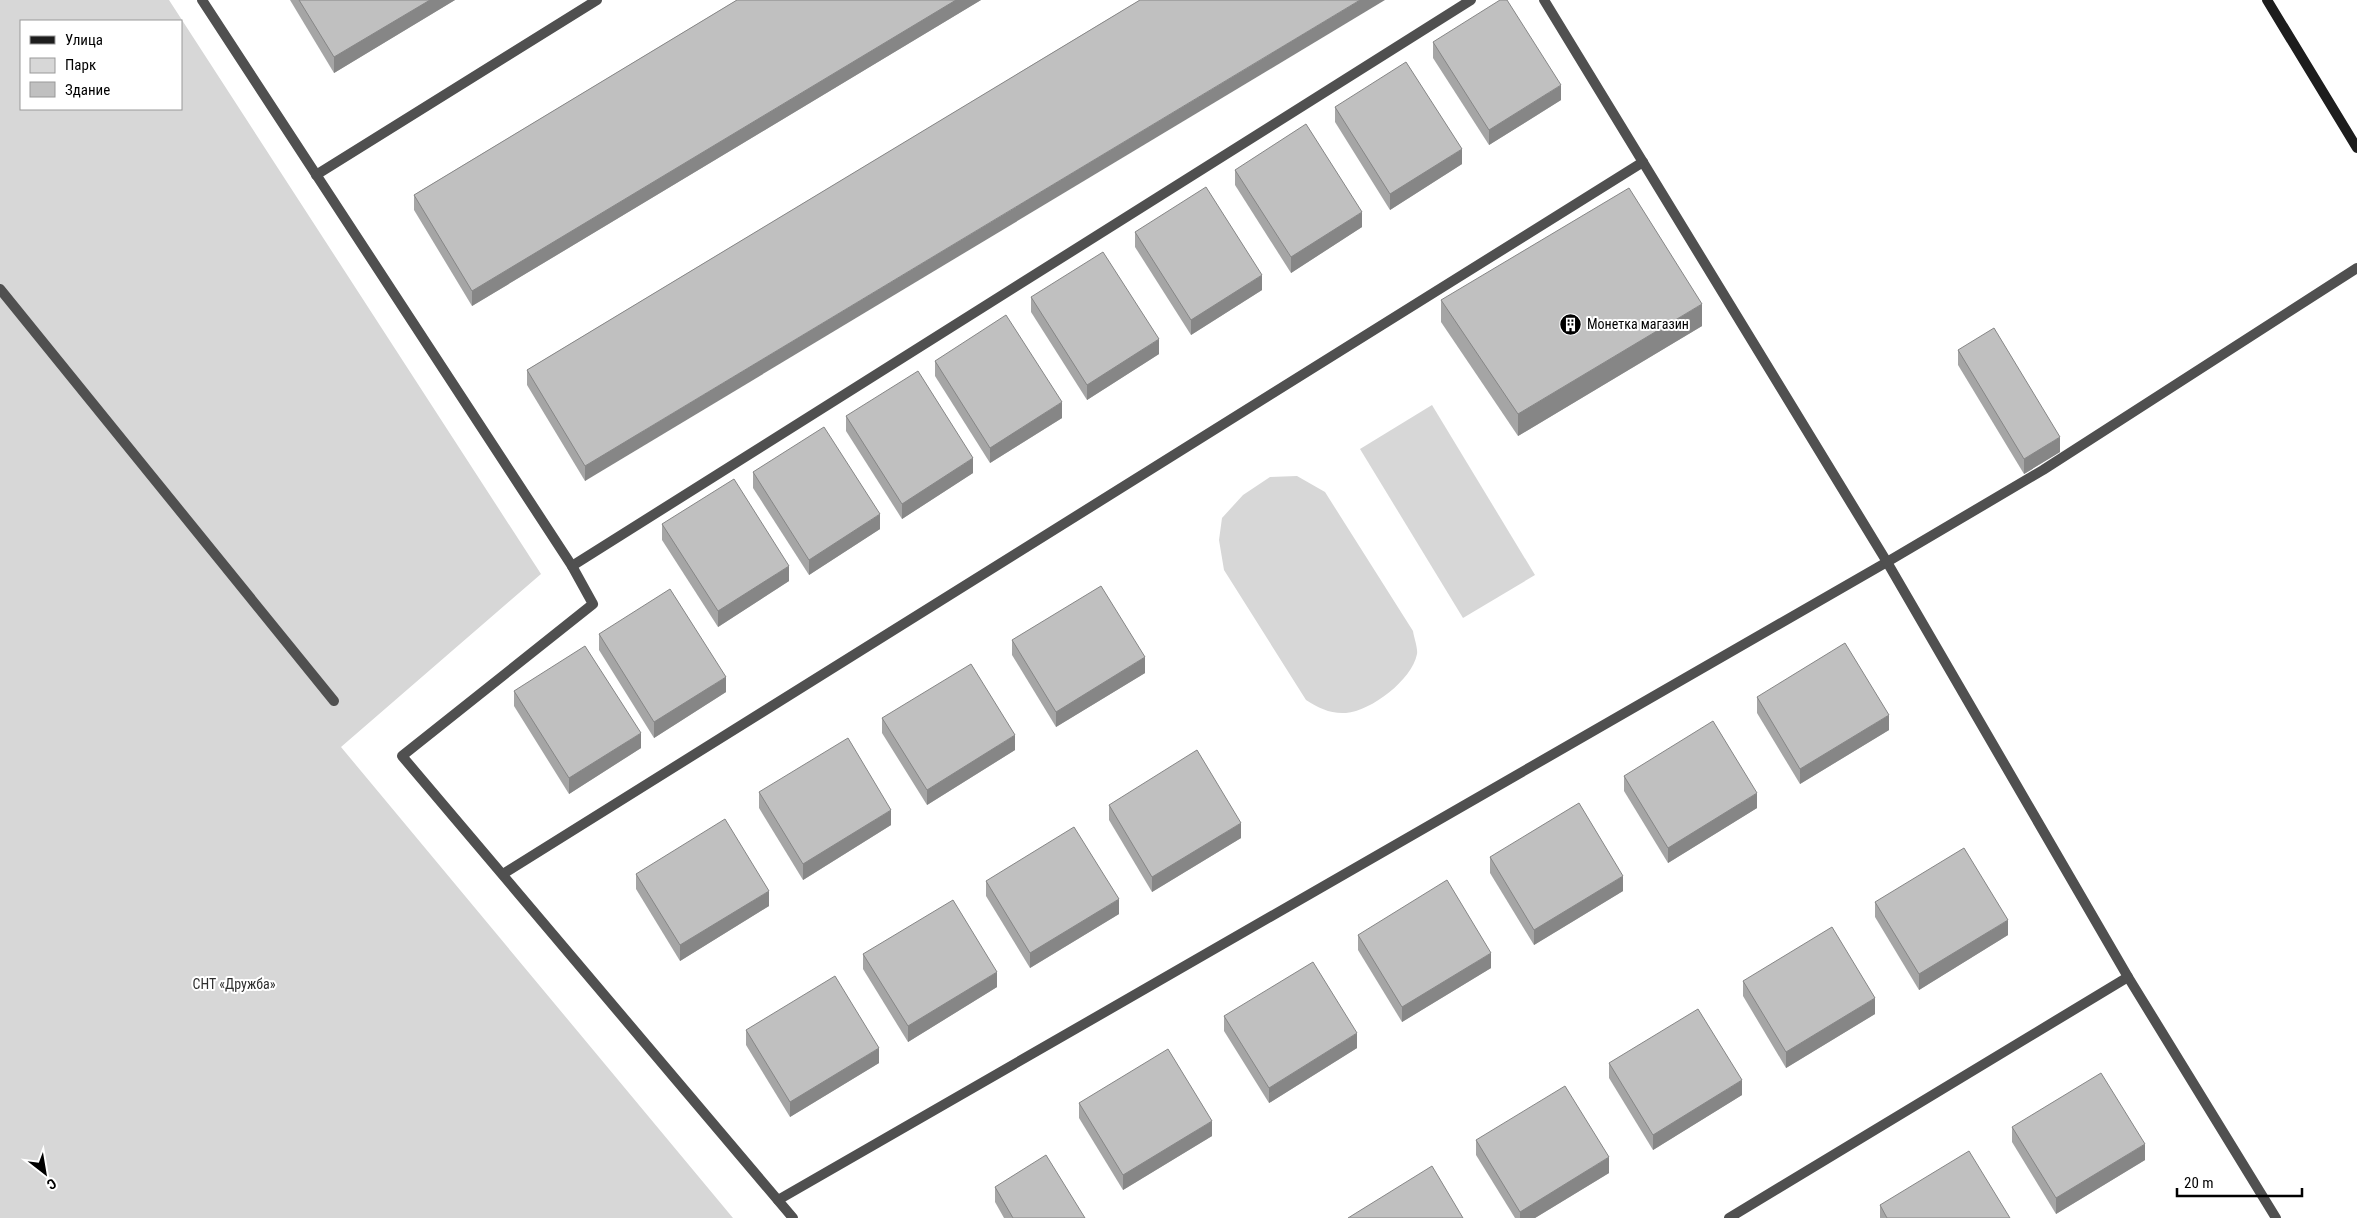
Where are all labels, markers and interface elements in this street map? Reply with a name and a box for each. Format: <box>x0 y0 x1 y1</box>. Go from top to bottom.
legend <box>20 20 182 110</box>
text: Улица <box>65 31 103 49</box>
text: Парк <box>65 56 96 74</box>
text: Здание <box>65 81 110 99</box>
building icon: Монетка магазин <box>1559 312 1583 336</box>
place label: Монетка магазин <box>1587 316 1689 332</box>
park label: СНТ «Дружба» <box>192 976 276 992</box>
north arrow <box>20 1148 70 1198</box>
scale bar <box>2177 1166 2302 1198</box>
text: 20 m <box>2184 1174 2214 1192</box>
text: С <box>44 1175 59 1193</box>

